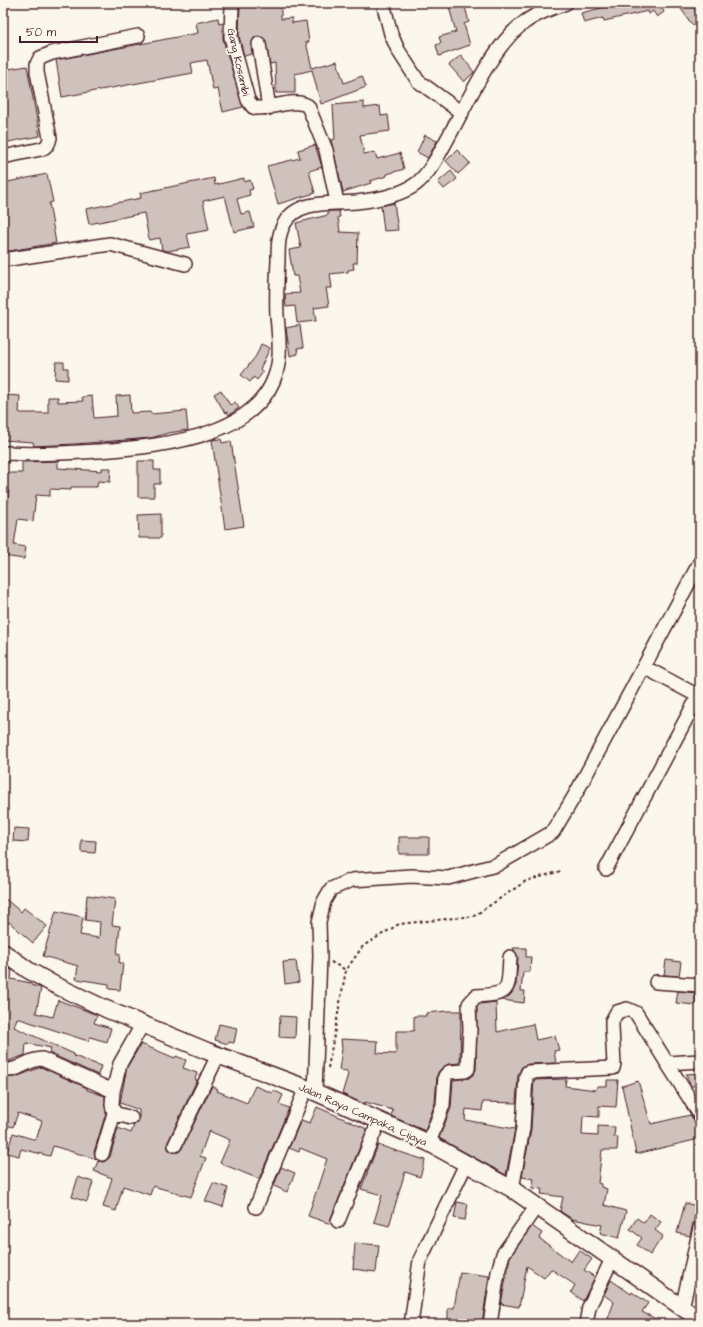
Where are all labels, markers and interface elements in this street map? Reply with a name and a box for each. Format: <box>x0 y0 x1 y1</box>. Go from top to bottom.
scale bar <box>20 18 97 44</box>
text: 50 m <box>26 24 57 41</box>
street label: Gang Kosambi <box>222 27 254 98</box>
street label: Jalan Raya Campaka, Cijaya <box>296 1079 430 1151</box>

